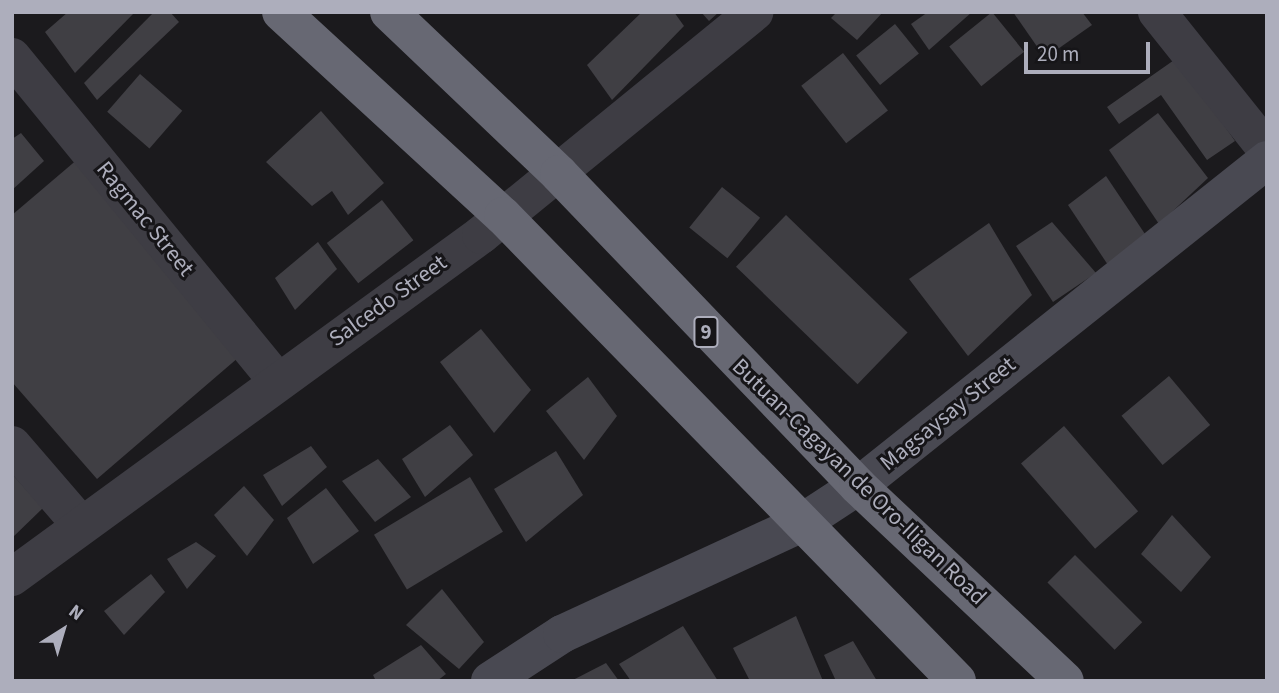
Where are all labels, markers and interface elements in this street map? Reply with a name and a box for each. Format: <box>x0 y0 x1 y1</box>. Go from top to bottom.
scale bar <box>1027 28 1153 72</box>
text: 20 m <box>1037 39 1079 69</box>
street label: Ragmac Street <box>90 156 200 282</box>
street label: Salcedo Street <box>324 249 452 353</box>
road number: 9 <box>692 314 720 350</box>
street label: Magsaysay Street <box>875 351 1021 477</box>
street label: Butuan-Cagayan de Oro-Iligan Road <box>726 353 992 611</box>
north arrow <box>28 595 98 665</box>
text: N <box>63 598 89 627</box>

